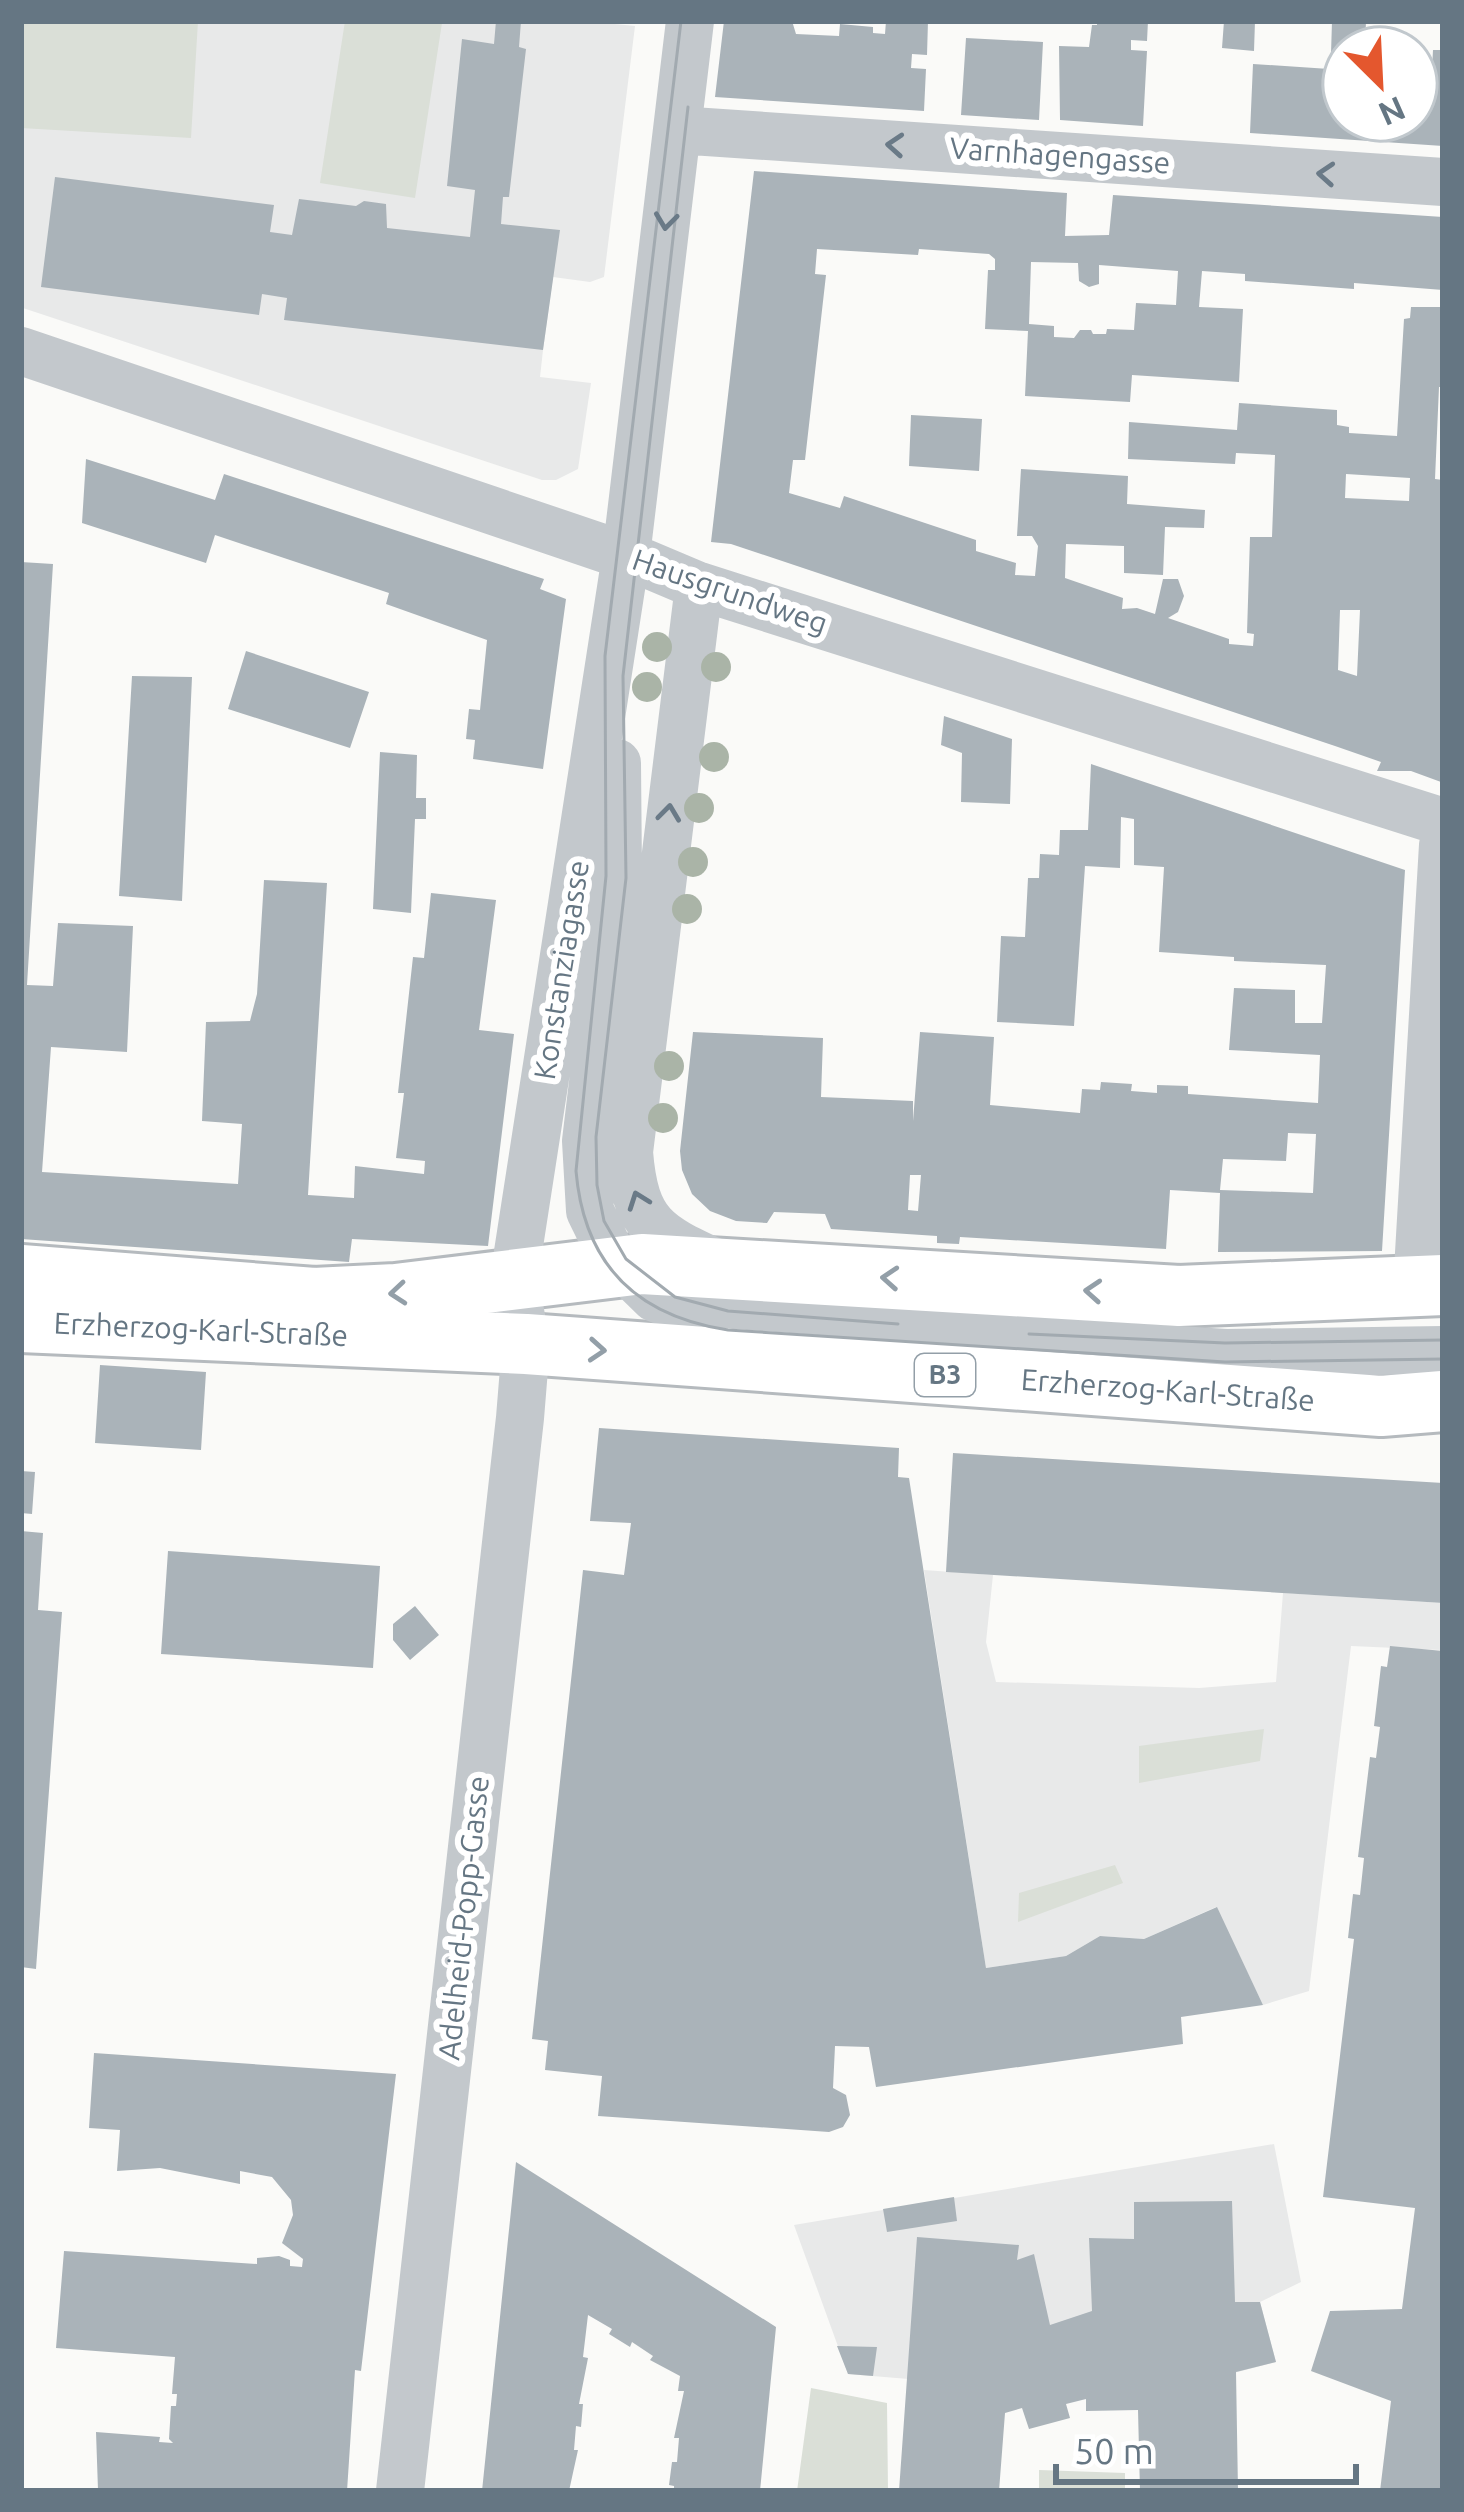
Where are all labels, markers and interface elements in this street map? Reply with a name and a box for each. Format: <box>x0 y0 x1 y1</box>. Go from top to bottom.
north arrow <box>1320 24 1440 144</box>
text: N <box>1374 90 1411 134</box>
street label: Varnhagengasse <box>949 130 1172 180</box>
one-way arrow <box>885 132 904 158</box>
one-way arrow <box>1316 161 1335 187</box>
one-way arrow <box>654 211 680 230</box>
street label: Hausgrundweg <box>628 542 832 640</box>
one-way arrow <box>655 804 681 823</box>
street label: Konstanziagasse <box>527 858 595 1082</box>
one-way arrow <box>628 1190 652 1211</box>
one-way arrow <box>880 1265 899 1291</box>
one-way arrow <box>1083 1278 1102 1304</box>
one-way arrow <box>388 1280 407 1305</box>
street label: Erzherzog-Karl-Straße <box>53 1305 349 1352</box>
one-way arrow <box>588 1337 607 1362</box>
road number: B3 <box>915 1354 975 1396</box>
street label: Erzherzog-Karl-Straße <box>1020 1362 1316 1417</box>
street label: Adelheid-Popp-Gasse <box>431 1774 495 2062</box>
scale bar <box>1056 2410 1356 2484</box>
text: 50 m <box>1074 2430 1154 2471</box>

